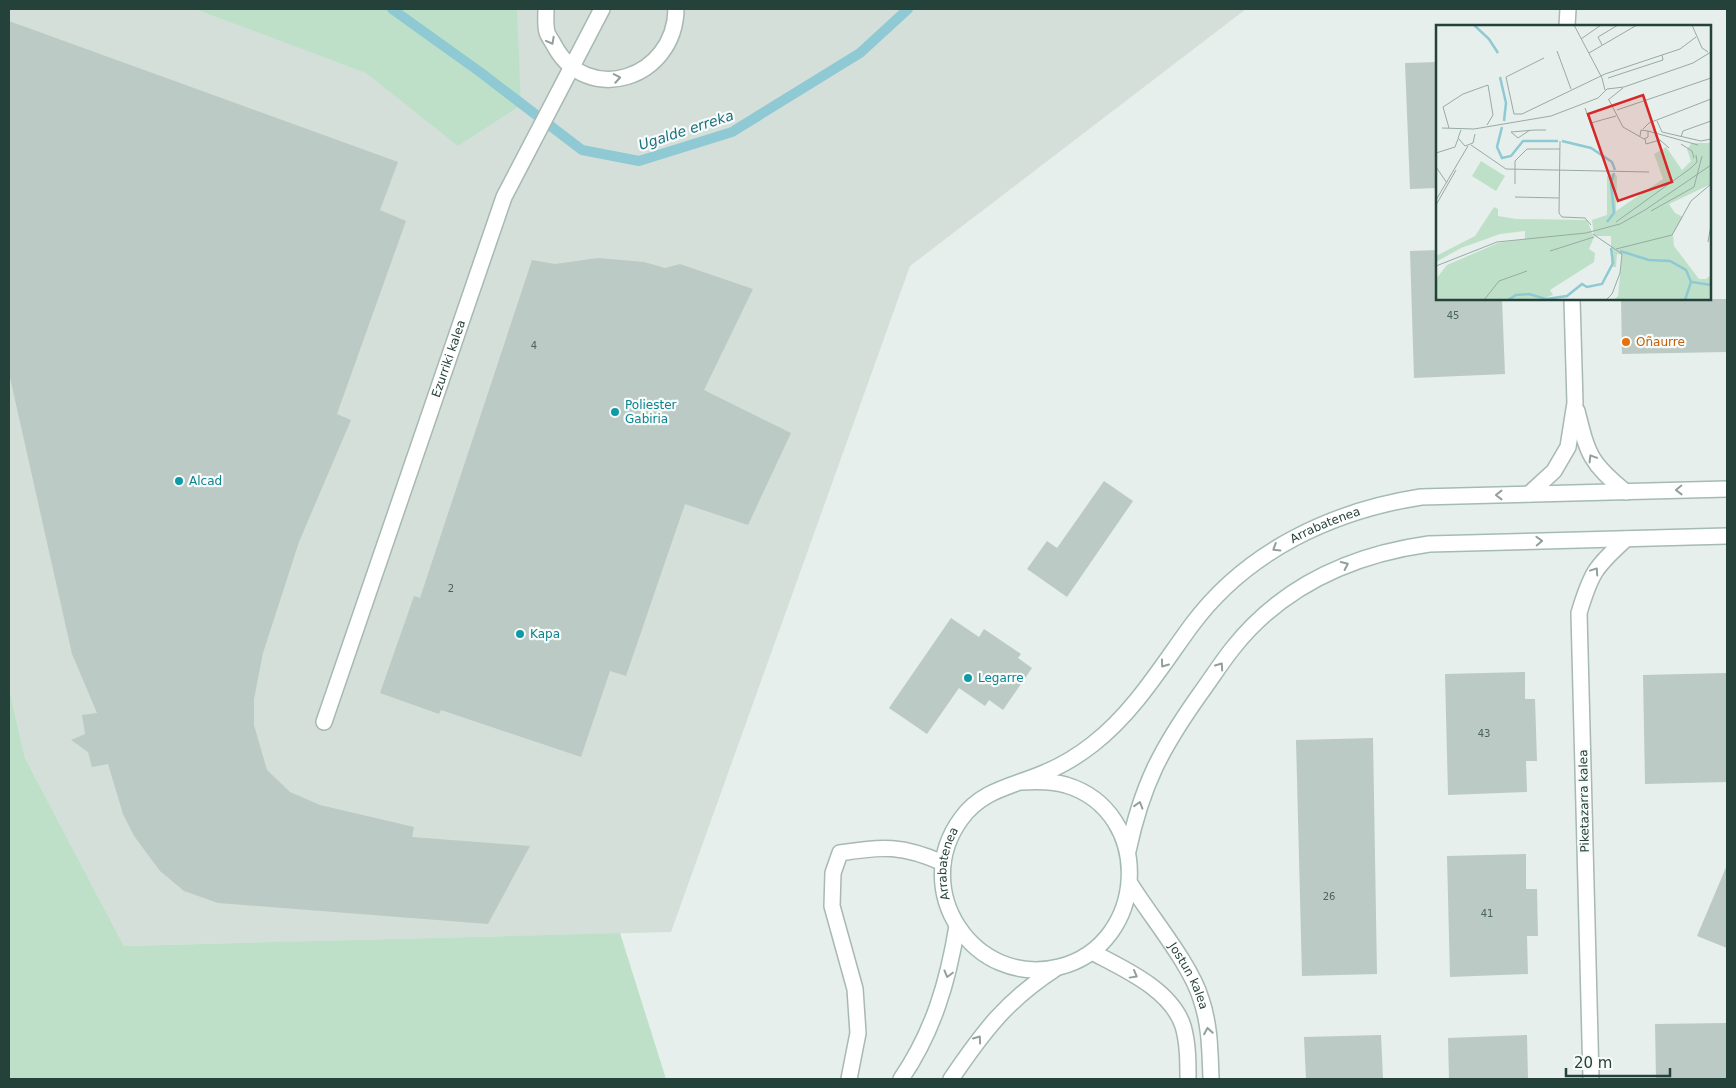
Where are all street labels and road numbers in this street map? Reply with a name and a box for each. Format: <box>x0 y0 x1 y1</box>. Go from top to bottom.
street label: Ezurriki kalea <box>429 318 468 399</box>
street label: Arrabatenea <box>1288 504 1362 546</box>
street label: Piketazarra kalea <box>1576 749 1592 853</box>
street label: Arrabatenea <box>935 825 961 902</box>
street label: Jostun kalea <box>1165 939 1211 1011</box>

